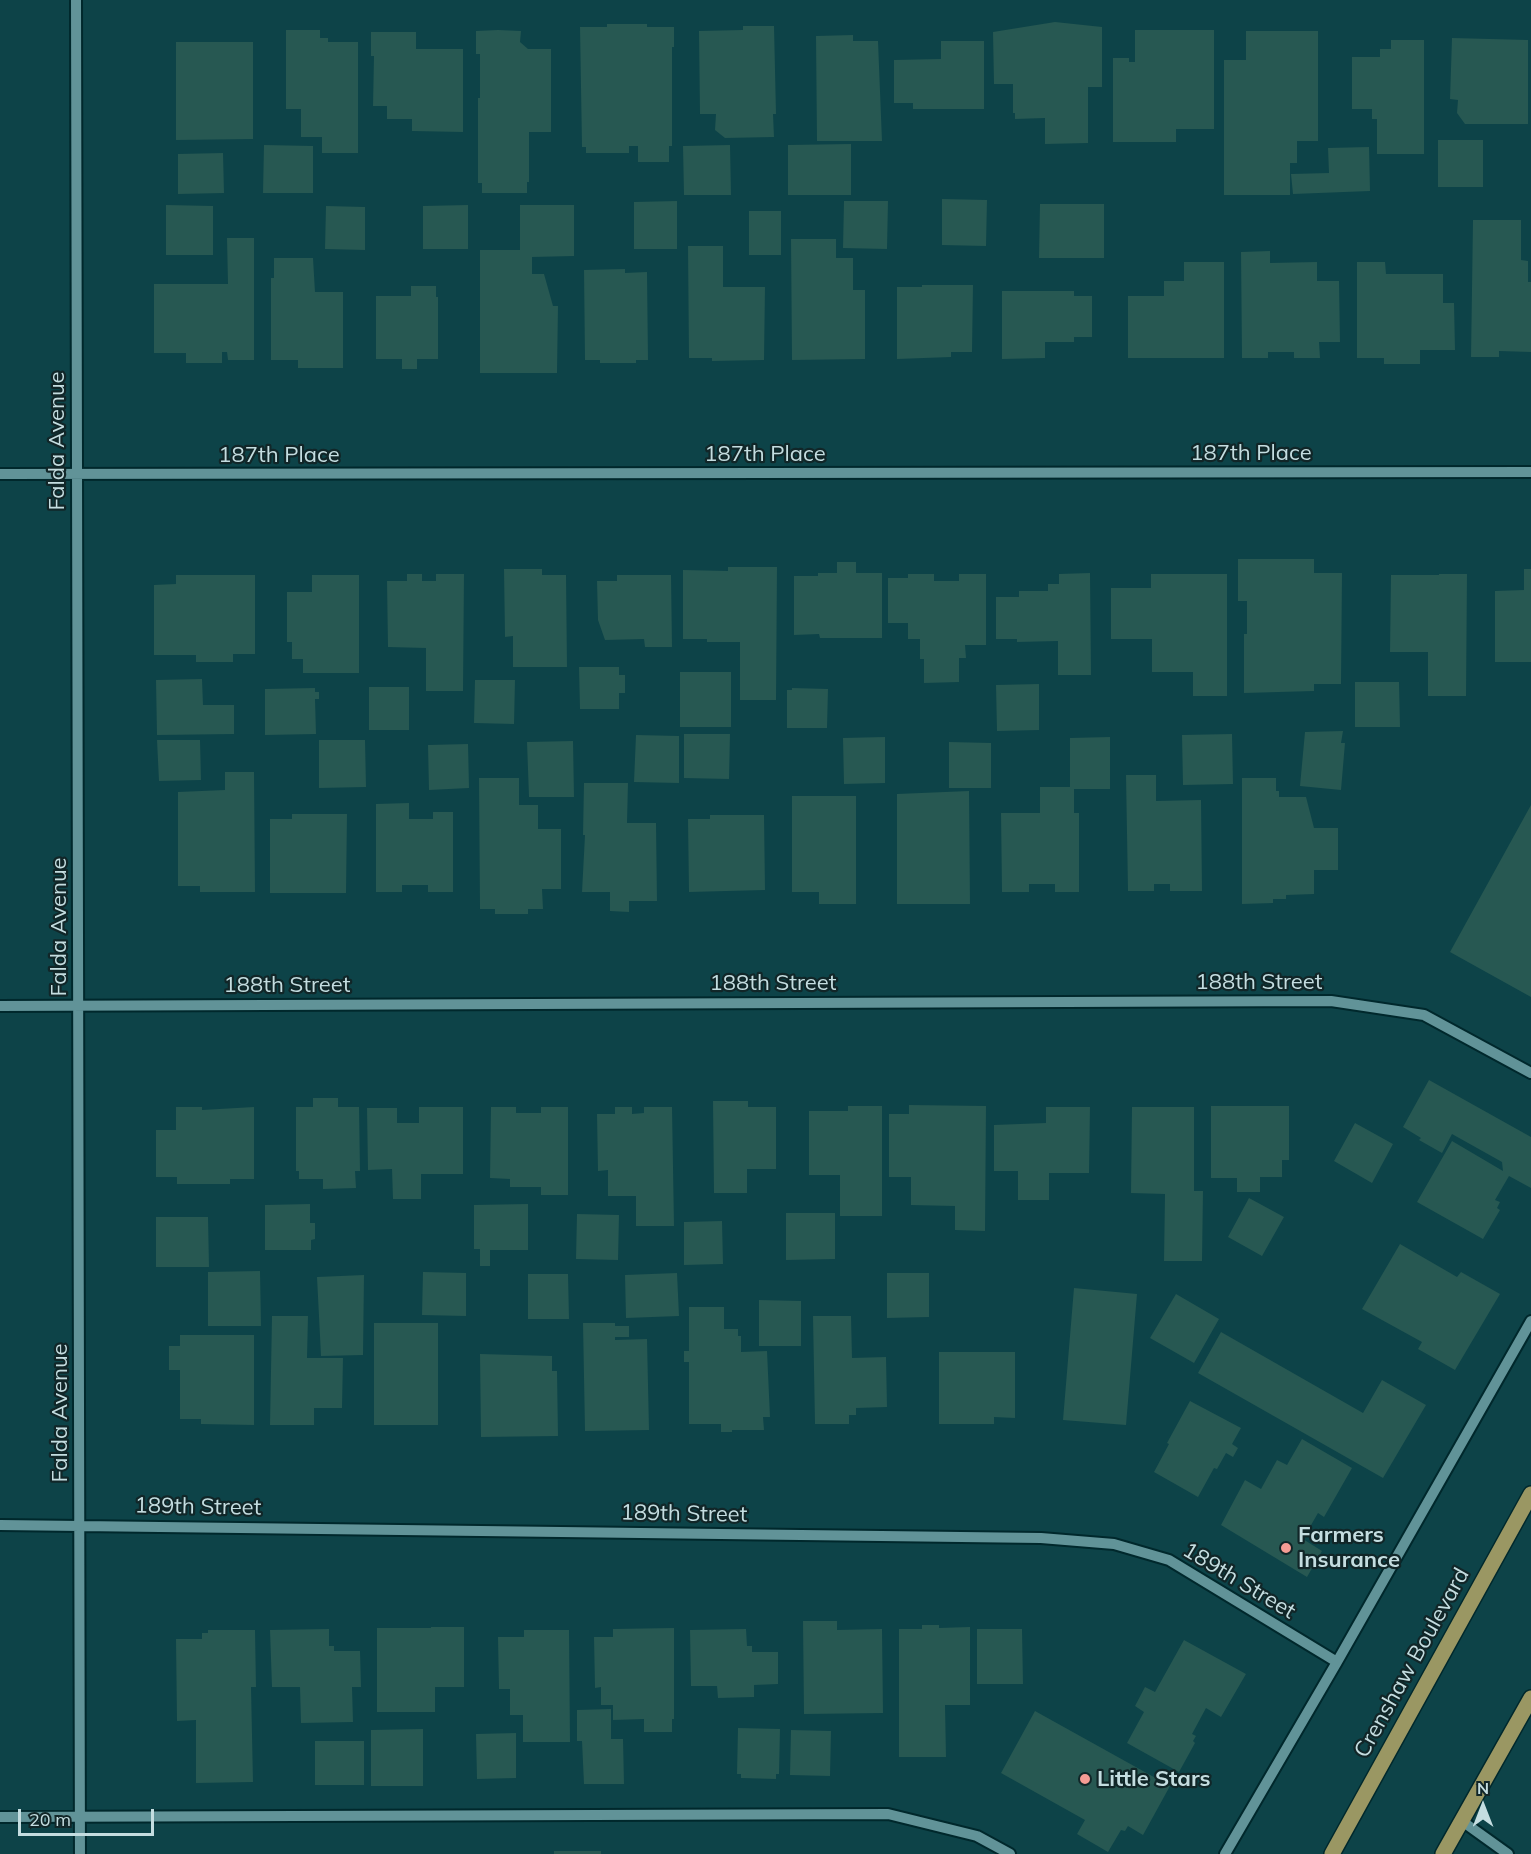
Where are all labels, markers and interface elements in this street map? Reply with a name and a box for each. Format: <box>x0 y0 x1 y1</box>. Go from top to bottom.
street label: Falda Avenue <box>44 371 70 511</box>
street label: 187th Place <box>1190 440 1312 466</box>
street label: 187th Place <box>704 441 826 467</box>
street label: 187th Place <box>218 442 340 468</box>
street label: Falda Avenue <box>46 857 72 997</box>
street label: 188th Street <box>1196 969 1322 995</box>
street label: 188th Street <box>710 970 836 996</box>
street label: 188th Street <box>224 972 350 998</box>
street label: Falda Avenue <box>47 1343 73 1483</box>
street label: 189th Street <box>134 1493 262 1521</box>
street label: 189th Street <box>620 1500 748 1528</box>
place label: Farmers Insurance <box>1298 1522 1400 1574</box>
street label: 189th Street <box>1178 1537 1300 1625</box>
marker: Farmers Insurance <box>1279 1541 1293 1555</box>
street label: Crenshaw Boulevard <box>1349 1564 1475 1762</box>
place label: Little Stars <box>1097 1766 1211 1792</box>
marker: Little Stars <box>1078 1772 1092 1786</box>
north arrow <box>1453 1776 1513 1836</box>
text: N <box>1477 1778 1489 1798</box>
scale bar <box>21 1797 158 1835</box>
text: 20 m <box>29 1808 71 1831</box>

